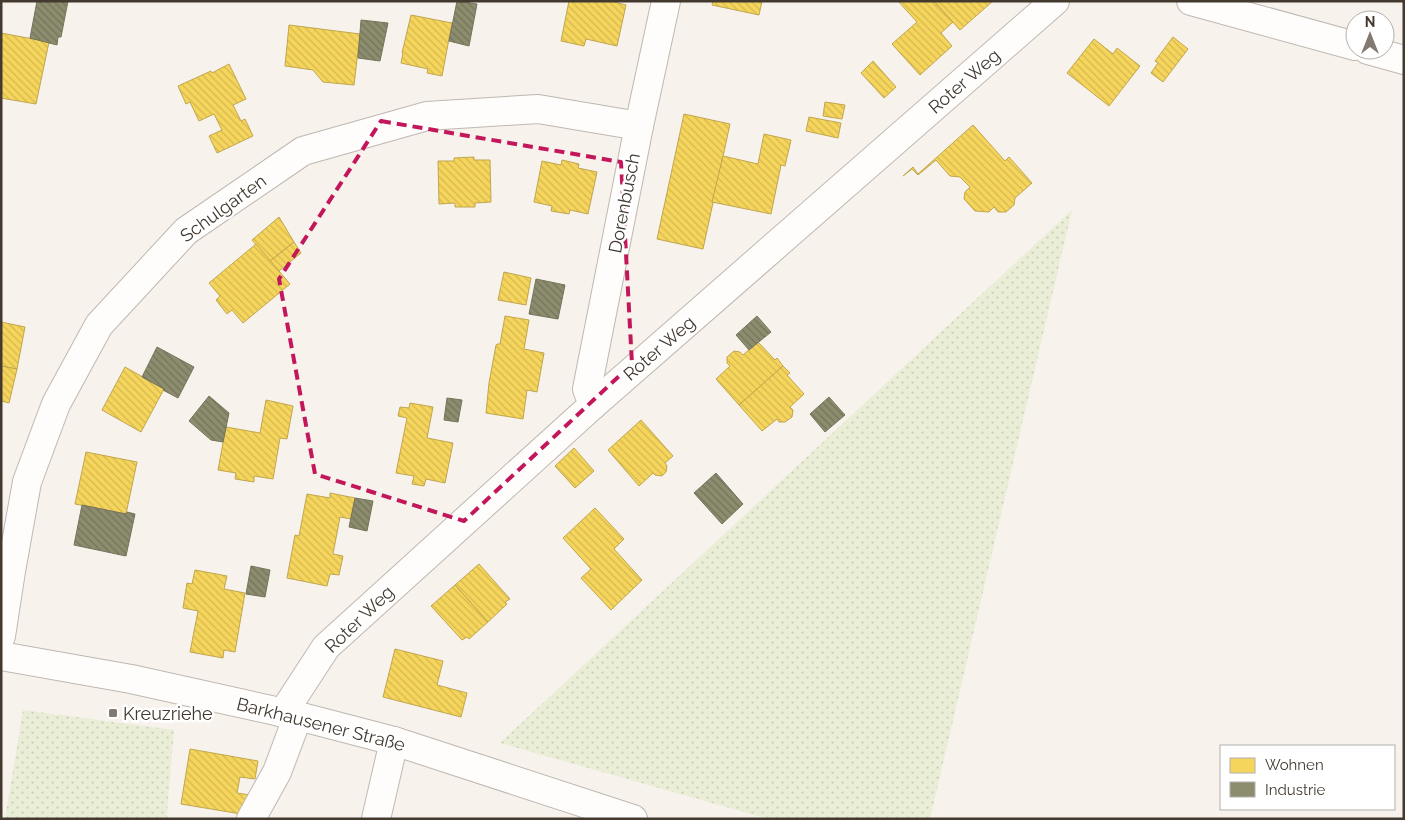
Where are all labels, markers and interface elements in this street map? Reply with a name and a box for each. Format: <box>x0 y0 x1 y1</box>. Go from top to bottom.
north arrow <box>1345 10 1395 60</box>
text: N <box>1365 14 1375 30</box>
street label: Roter Weg <box>924 44 1004 118</box>
street label: Dorenbusch <box>604 151 644 255</box>
street label: Schulgarten <box>176 170 270 246</box>
street label: Roter Weg <box>619 311 699 385</box>
street label: Roter Weg <box>320 581 398 657</box>
street label: Barkhausener Straße <box>235 693 408 755</box>
place label: Kreuzriehe <box>123 703 213 724</box>
marker: Kreuzriehe <box>107 707 119 719</box>
legend <box>1220 745 1395 810</box>
text: Wohnen <box>1265 756 1324 774</box>
text: Industrie <box>1265 781 1326 799</box>

